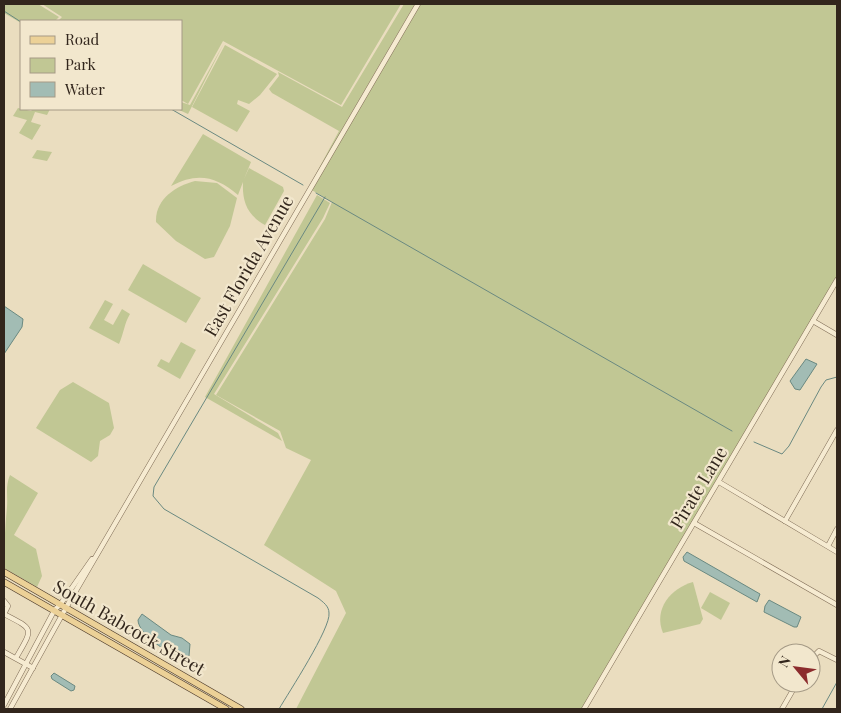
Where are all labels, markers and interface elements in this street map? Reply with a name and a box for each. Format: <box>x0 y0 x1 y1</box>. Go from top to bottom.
legend <box>20 20 182 110</box>
text: Road <box>65 29 99 49</box>
text: Park <box>65 54 97 74</box>
text: Water <box>64 79 105 99</box>
street label: East Florida Avenue <box>198 191 298 340</box>
street label: Pirate Lane <box>664 442 732 533</box>
street label: South Babcock Street <box>49 574 210 681</box>
north arrow <box>771 643 821 693</box>
text: N <box>773 652 795 670</box>

